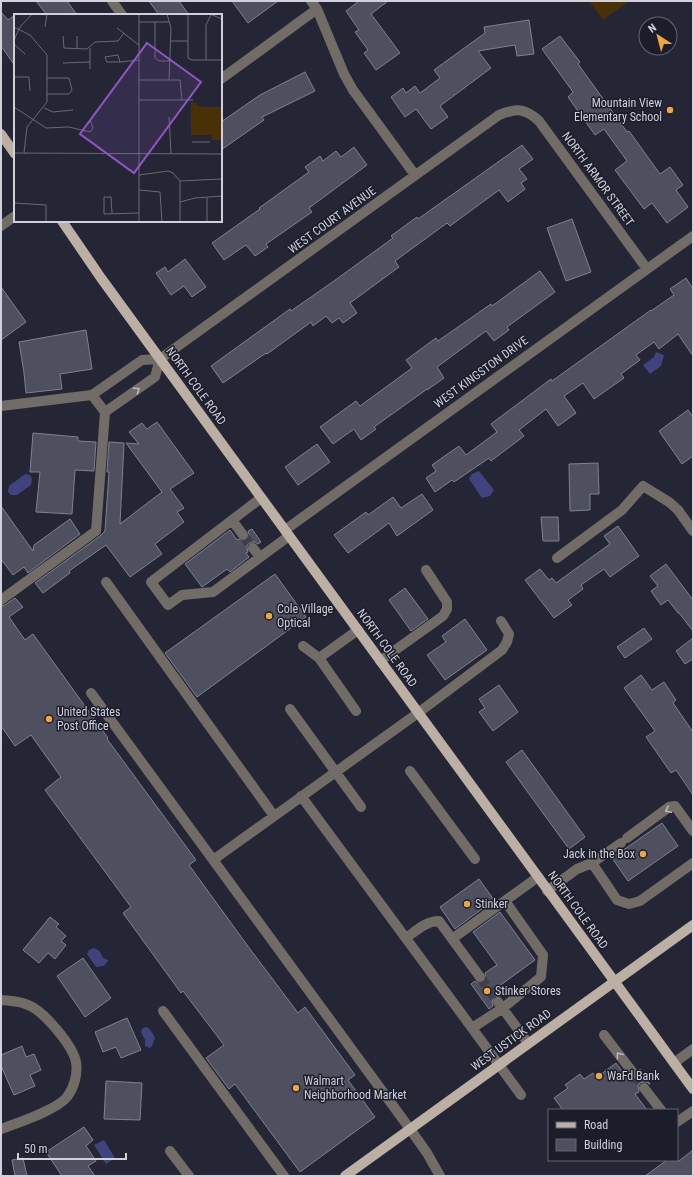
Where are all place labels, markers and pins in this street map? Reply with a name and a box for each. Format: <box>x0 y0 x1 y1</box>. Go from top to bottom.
place label: Mountain View Elementary School <box>574 96 662 124</box>
marker: Mountain View Elementary School <box>665 105 675 115</box>
place label: Cole Village Optical <box>277 602 334 630</box>
marker: Cole Village Optical <box>264 611 274 621</box>
place label: United States Post Office <box>57 705 120 733</box>
marker: United States Post Office <box>44 714 54 724</box>
place label: Jack in the Box <box>563 847 635 861</box>
marker: Jack in the Box <box>638 849 648 859</box>
place label: Stinker <box>475 897 508 911</box>
marker: Stinker <box>462 899 472 909</box>
place label: Stinker Stores <box>495 984 561 998</box>
marker: Stinker Stores <box>482 986 492 996</box>
place label: WaFd Bank <box>607 1069 660 1083</box>
marker: WaFd Bank <box>594 1071 604 1081</box>
place label: Walmart Neighborhood Market <box>304 1074 407 1102</box>
marker: Walmart Neighborhood Market <box>291 1083 301 1093</box>

